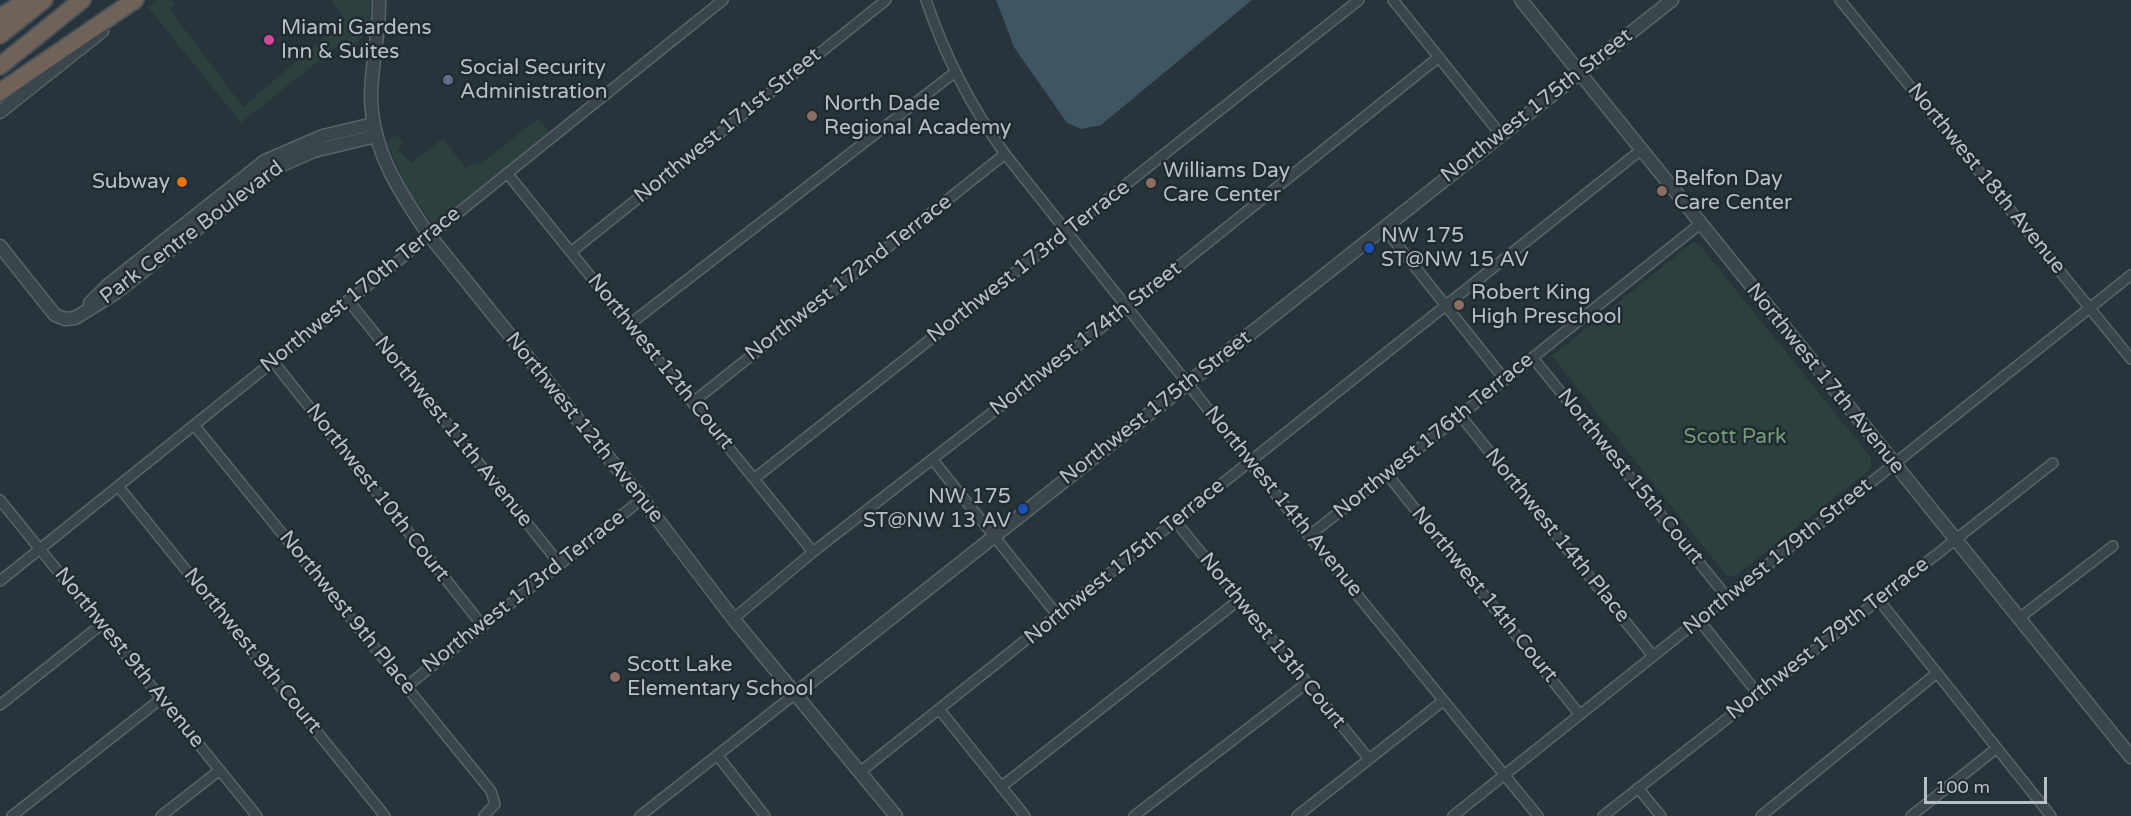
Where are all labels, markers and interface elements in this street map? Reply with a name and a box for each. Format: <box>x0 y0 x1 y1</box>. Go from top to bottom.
place label: Miami Gardens Inn & Suites <box>281 15 432 65</box>
street label: Northwest 175th Street <box>1436 24 1638 188</box>
marker: Miami Gardens Inn & Suites <box>262 33 276 47</box>
street label: Northwest 171st Street <box>630 43 826 209</box>
place label: Social Security Administration <box>460 55 608 105</box>
marker: Social Security Administration <box>441 73 455 87</box>
street label: Northwest 18th Avenue <box>1901 79 2071 279</box>
place label: North Dade Regional Academy <box>824 91 1011 141</box>
marker: North Dade Regional Academy <box>805 109 819 123</box>
street label: Park Centre Boulevard <box>95 156 289 310</box>
place label: Williams Day Care Center <box>1163 158 1290 208</box>
place label: Belfon Day Care Center <box>1674 166 1792 216</box>
place label: Subway <box>92 169 170 195</box>
marker: Subway <box>175 175 189 189</box>
street label: Northwest 173rd Terrace <box>923 175 1135 349</box>
marker: Williams Day Care Center <box>1144 176 1158 190</box>
marker: Belfon Day Care Center <box>1655 184 1669 198</box>
street label: Northwest 172nd Terrace <box>741 190 957 366</box>
street label: Northwest 170th Terrace <box>256 202 466 378</box>
place label: NW 175 ST@NW 15 AV <box>1381 223 1529 273</box>
marker: NW 175 ST@NW 15 AV <box>1362 241 1376 255</box>
street label: Northwest 174th Street <box>985 257 1187 421</box>
street label: Northwest 12th Court <box>581 269 739 455</box>
street label: Northwest 17th Avenue <box>1740 279 1910 479</box>
place label: Robert King High Preschool <box>1471 280 1622 330</box>
marker: Robert King High Preschool <box>1452 298 1466 312</box>
street label: Northwest 175th Street <box>1055 326 1257 490</box>
street label: Northwest 12th Avenue <box>499 328 669 528</box>
street label: Northwest 11th Avenue <box>368 332 538 532</box>
street label: Northwest 176th Terrace <box>1329 348 1539 524</box>
street label: Northwest 15th Court <box>1551 384 1709 570</box>
street label: Northwest 10th Court <box>300 399 454 587</box>
street label: Northwest 14th Avenue <box>1198 402 1368 602</box>
park label: Scott Park <box>1683 424 1787 450</box>
street label: Northwest 14th Place <box>1479 444 1635 628</box>
street label: Northwest 179th Street <box>1678 473 1878 641</box>
street label: Northwest 175th Terrace <box>1020 474 1230 650</box>
place label: NW 175 ST@NW 13 AV <box>863 484 1011 534</box>
marker: NW 175 ST@NW 13 AV <box>1016 502 1030 516</box>
street label: Northwest 14th Court <box>1405 502 1563 688</box>
street label: Northwest 173rd Terrace <box>418 505 630 679</box>
street label: Northwest 9th Place <box>273 526 421 700</box>
street label: Northwest 13th Court <box>1193 548 1351 734</box>
street label: Northwest 179th Terrace <box>1722 552 1934 726</box>
street label: Northwest 9th Avenue <box>49 563 209 753</box>
street label: Northwest 9th Court <box>178 563 326 739</box>
place label: Scott Lake Elementary School <box>627 652 814 702</box>
marker: Scott Lake Elementary School <box>608 670 622 684</box>
scale bar <box>1927 765 2050 803</box>
text: 100 m <box>1935 776 1990 798</box>

